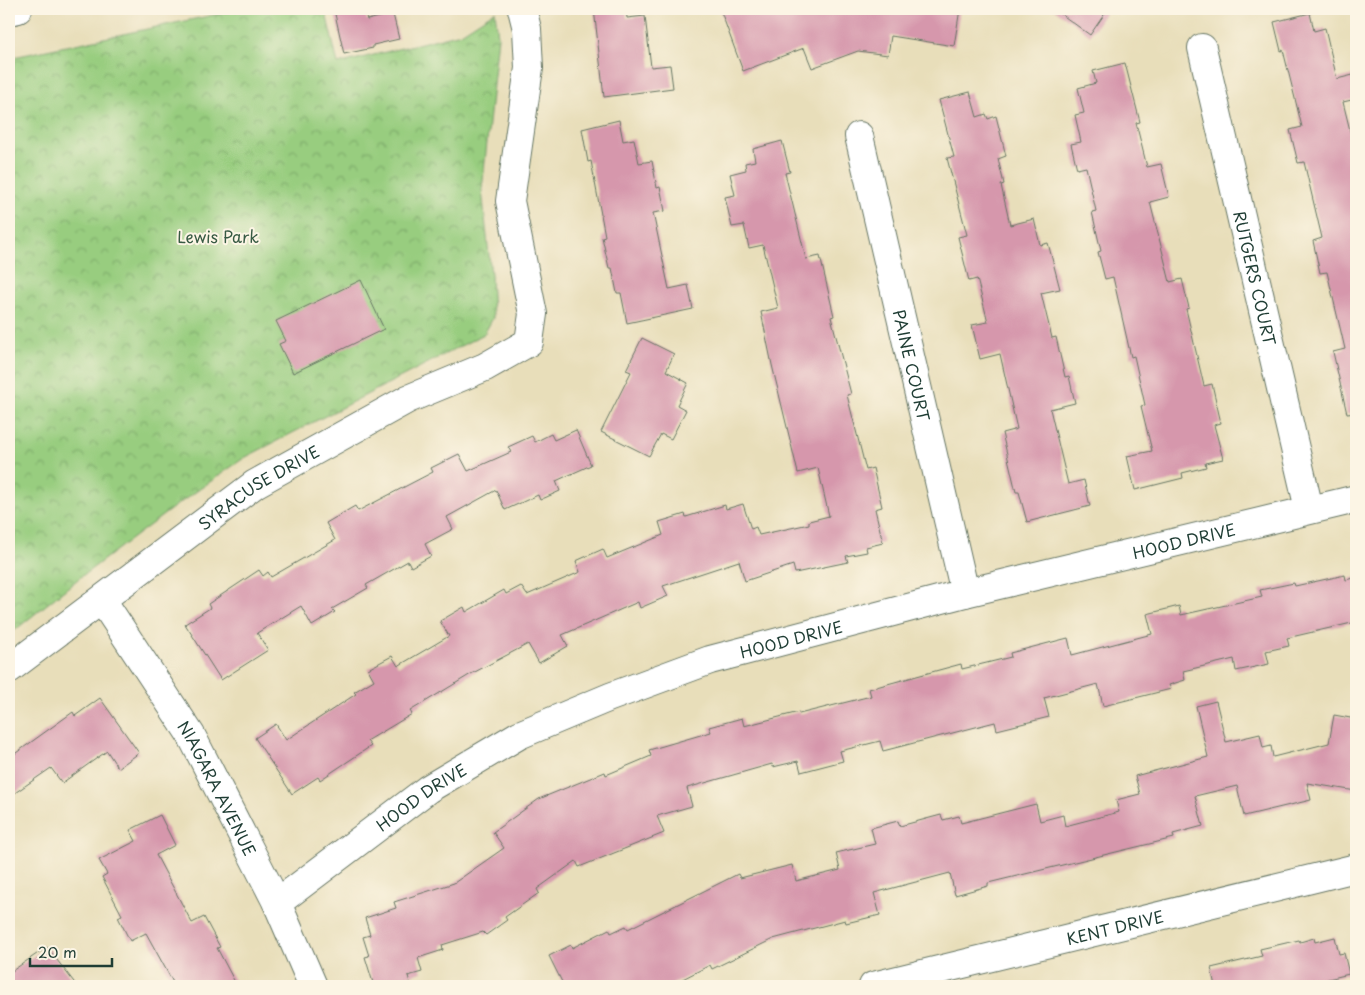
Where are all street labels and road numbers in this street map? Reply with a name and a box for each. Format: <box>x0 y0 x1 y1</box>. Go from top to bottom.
street label: RUTGERS COURT <box>1228 208 1283 348</box>
street label: PAINE COURT <box>888 307 937 423</box>
street label: SYRACUSE DRIVE <box>192 439 323 535</box>
street label: HOOD DRIVE <box>1130 516 1238 564</box>
street label: HOOD DRIVE <box>737 614 845 664</box>
street label: NIAGARA AVENUE <box>173 716 263 860</box>
street label: HOOD DRIVE <box>371 757 471 836</box>
street label: KENT DRIVE <box>1064 903 1166 950</box>

